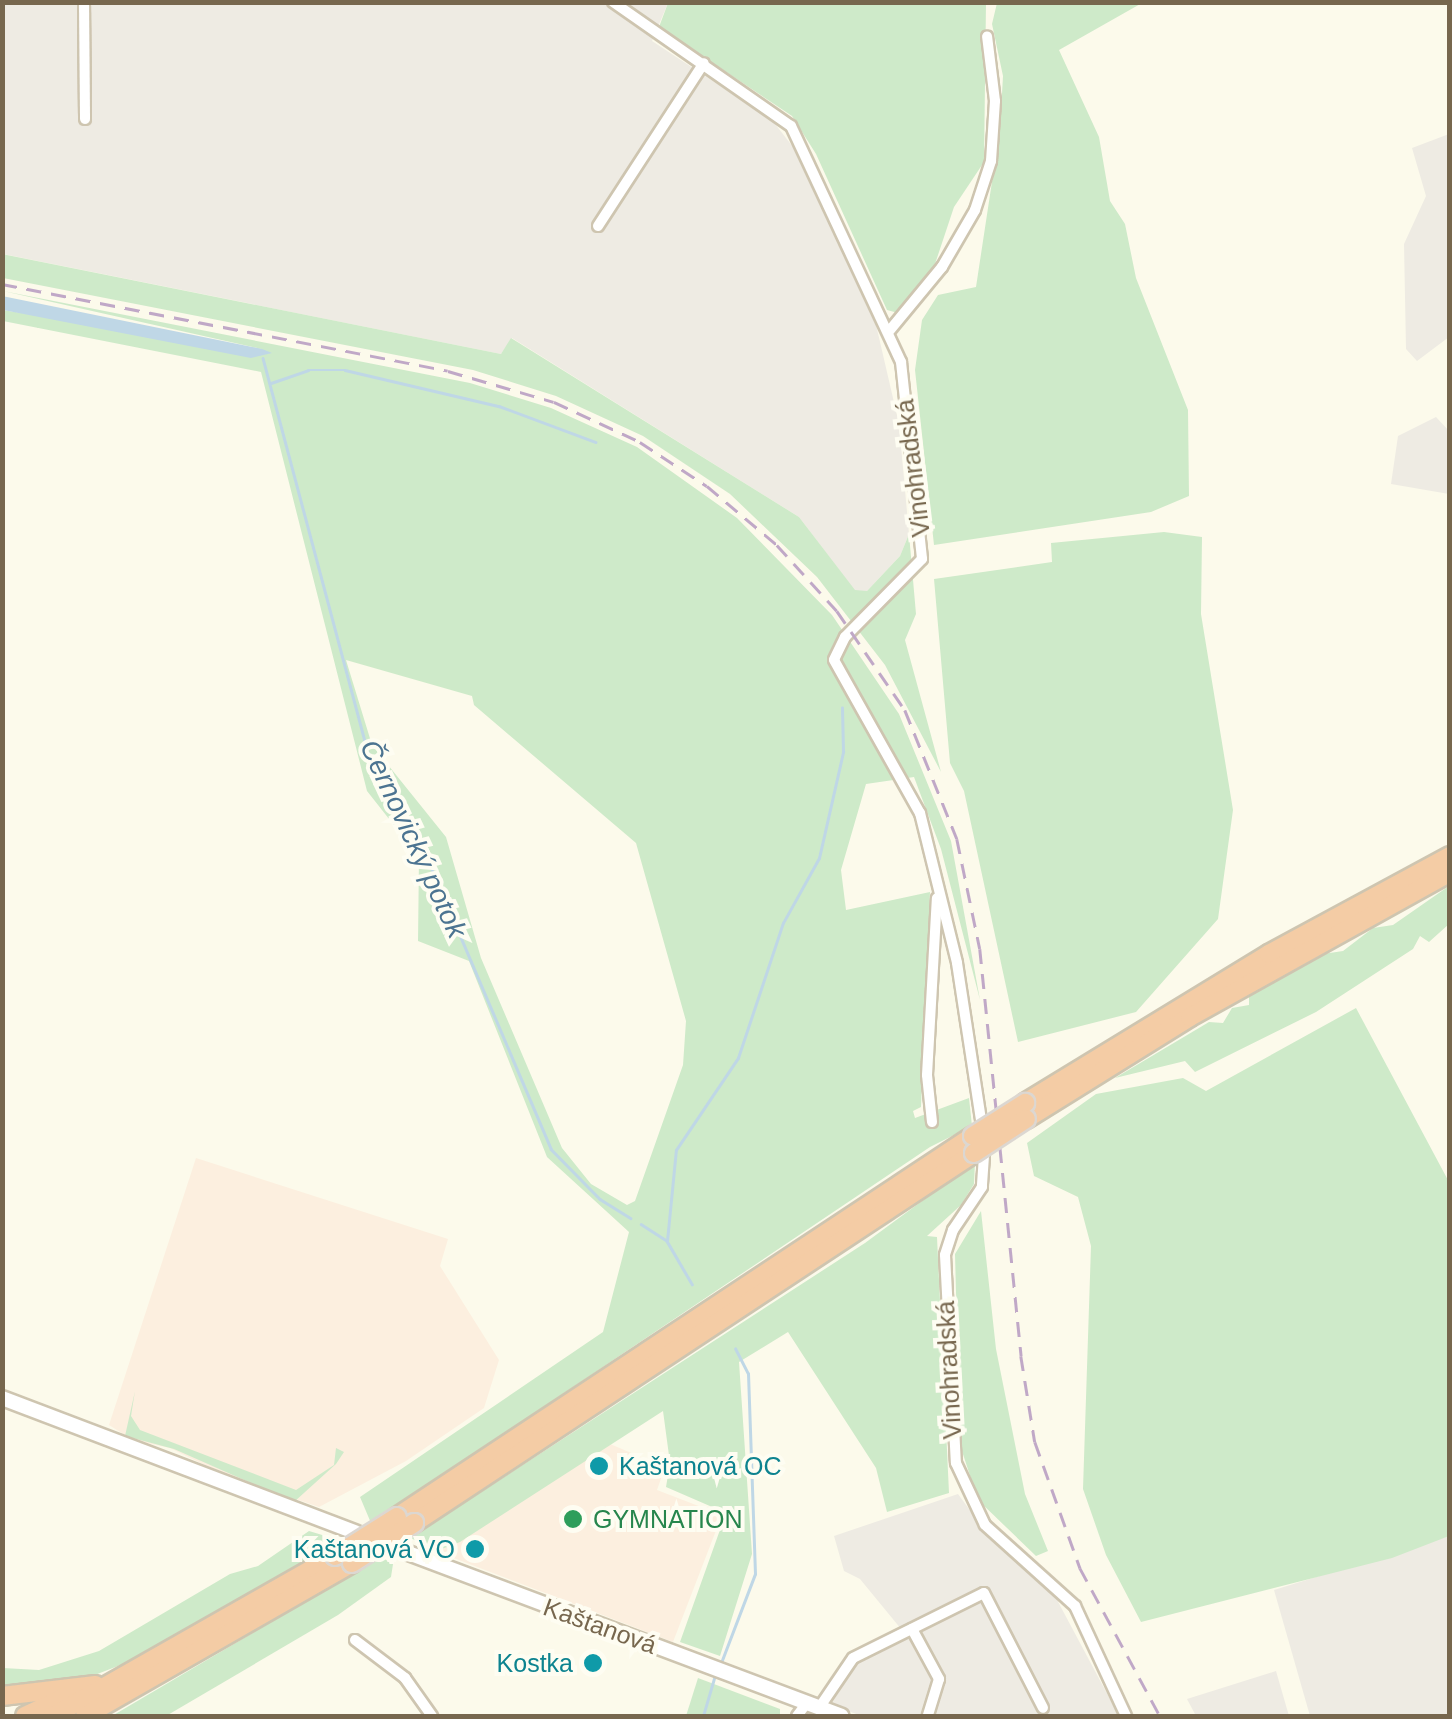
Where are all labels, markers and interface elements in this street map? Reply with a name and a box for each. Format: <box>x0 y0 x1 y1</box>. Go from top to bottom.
street label: Vinohradská <box>890 397 936 539</box>
water label: Černovický potok <box>352 735 474 943</box>
street label: Vinohradská <box>930 1300 968 1440</box>
place label: Kaštanová OC <box>619 1451 782 1481</box>
marker: Kaštanová OC <box>588 1455 610 1477</box>
place label: GYMNATION <box>593 1504 743 1534</box>
marker: GYMNATION <box>562 1508 584 1530</box>
place label: Kaštanová VO <box>294 1534 455 1564</box>
marker: Kaštanová VO <box>464 1538 486 1560</box>
street label: Kaštanová <box>539 1592 661 1660</box>
place label: Kostka <box>497 1648 573 1678</box>
marker: Kostka <box>582 1652 604 1674</box>

